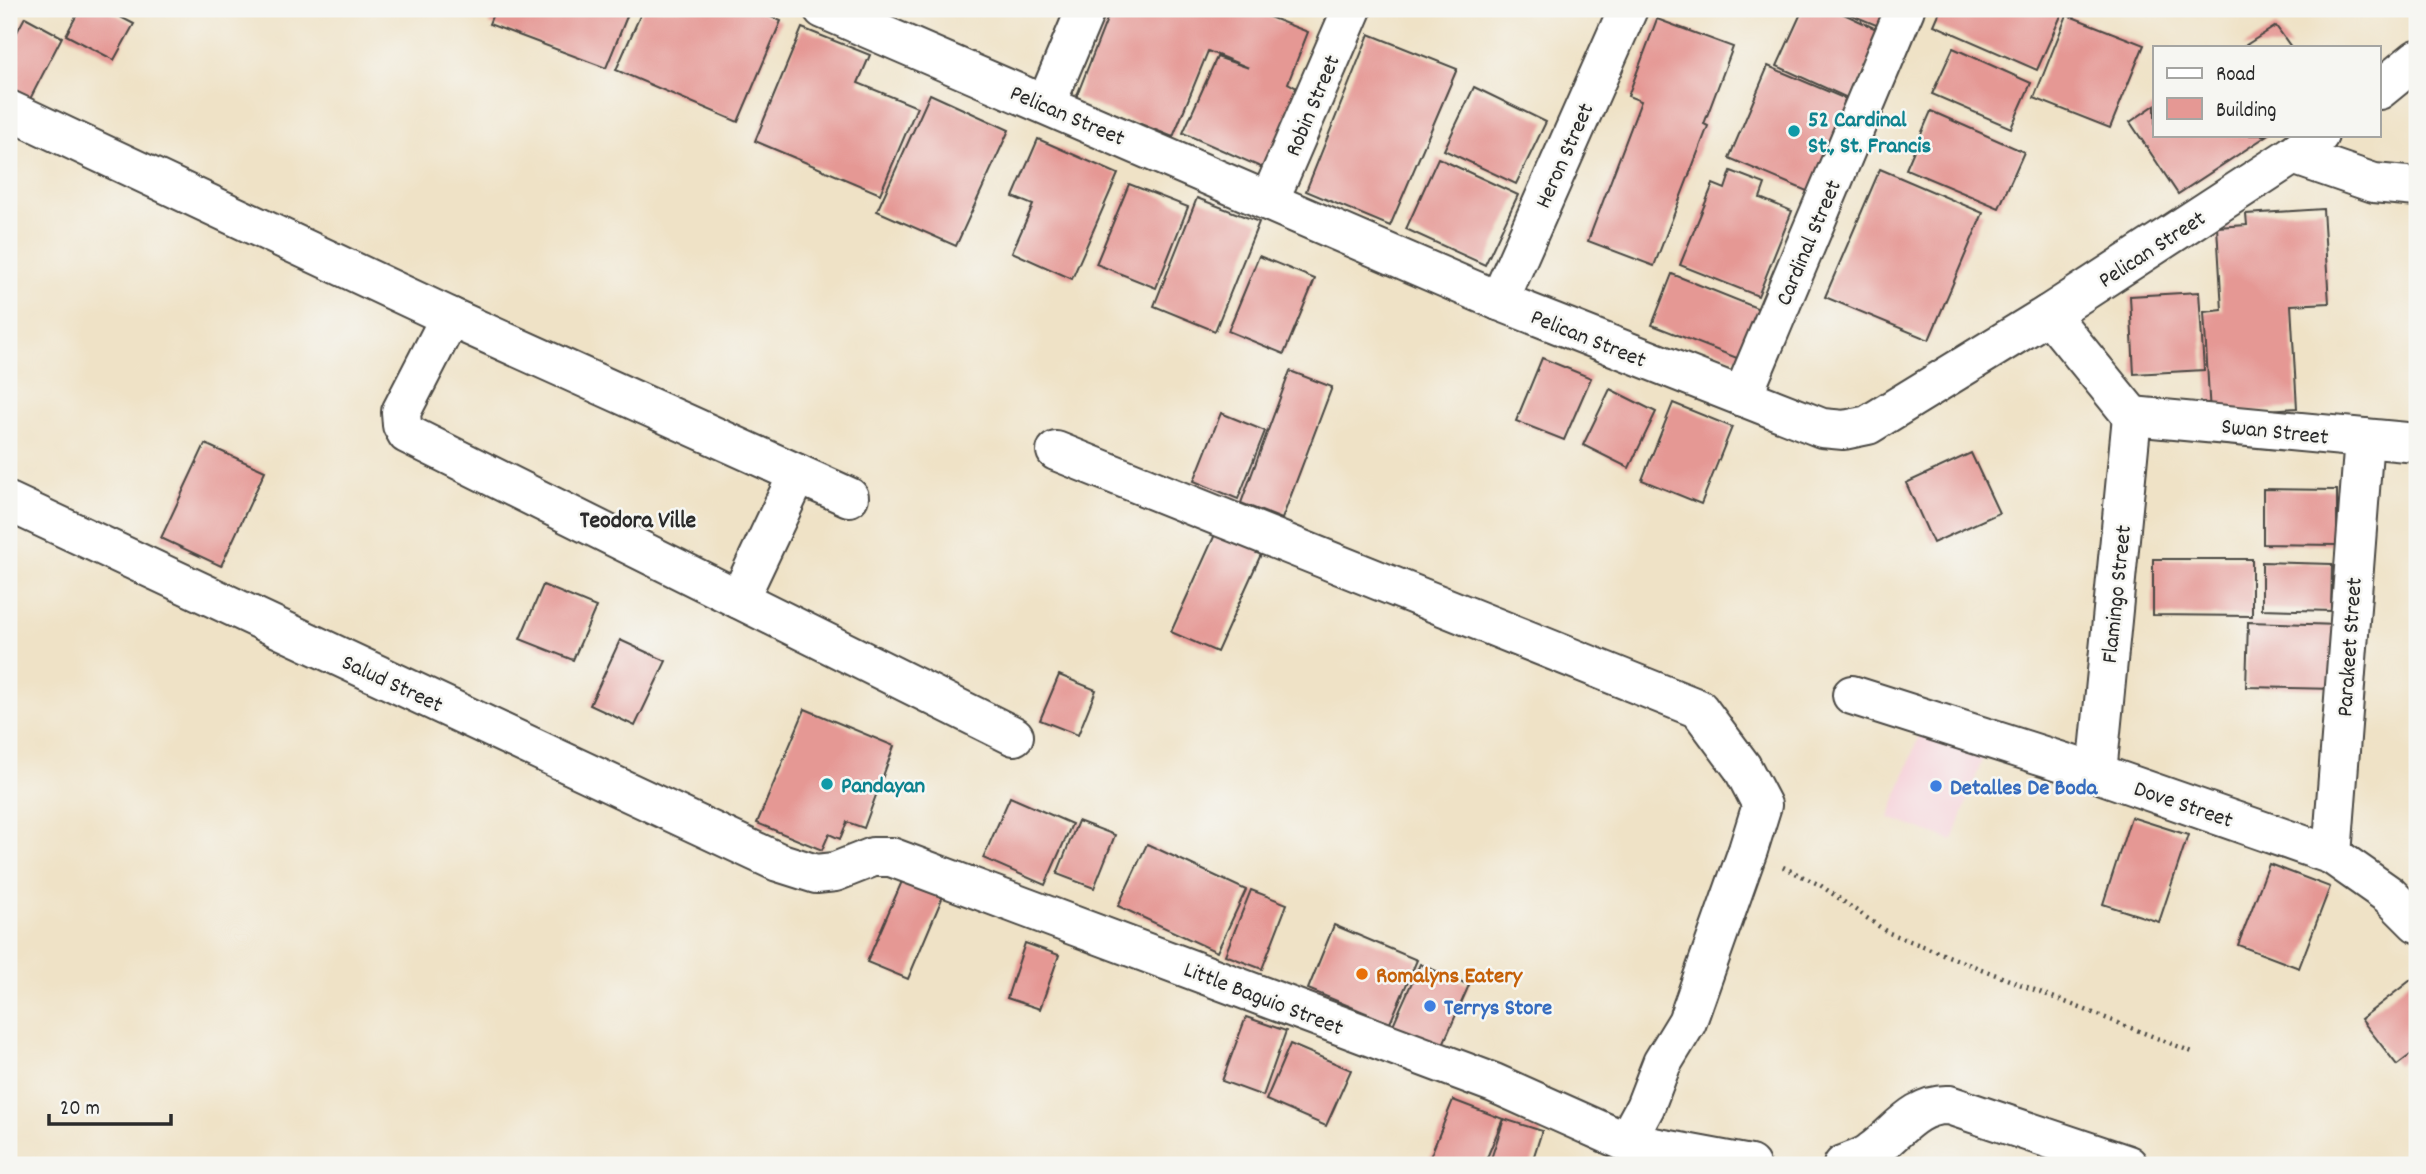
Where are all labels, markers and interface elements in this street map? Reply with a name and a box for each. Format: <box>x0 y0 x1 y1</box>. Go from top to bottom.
legend <box>2153 46 2380 136</box>
street label: Robin Street <box>1278 50 1350 162</box>
text: Road <box>2216 61 2255 91</box>
street label: Pelican Street <box>1004 78 1129 156</box>
text: Building <box>2216 97 2276 127</box>
street label: Heron Street <box>1528 98 1604 215</box>
place label: 52 Cardinal St., St. Francis <box>1808 105 1931 164</box>
marker: 52 Cardinal St., St. Francis <box>1786 123 1802 139</box>
street label: Cardinal Street <box>1769 175 1852 311</box>
street label: Pelican Street <box>2093 204 2213 298</box>
street label: Pelican Street <box>1525 302 1650 378</box>
street label: Swan Street <box>2219 411 2330 456</box>
district label: Teodora Ville <box>580 505 697 539</box>
street label: Flamingo Street <box>2095 524 2142 665</box>
street label: Parakeet Street <box>2330 576 2373 718</box>
street label: Salud Street <box>335 647 448 723</box>
place label: Pandayan <box>841 771 926 804</box>
place label: Detalles De Boda <box>1950 773 2098 806</box>
street label: Dove Street <box>2129 774 2237 839</box>
marker: Pandayan <box>819 776 835 792</box>
marker: Detalles De Boda <box>1928 778 1944 794</box>
street label: Little Baguio Street <box>1178 955 1347 1046</box>
place label: Romalyns Eatery <box>1376 961 1524 994</box>
marker: Romalyns Eatery <box>1354 966 1370 982</box>
place label: Terrys Store <box>1444 993 1552 1026</box>
marker: Terrys Store <box>1422 998 1438 1014</box>
scale bar <box>49 1083 172 1127</box>
text: 20 m <box>60 1095 100 1125</box>

